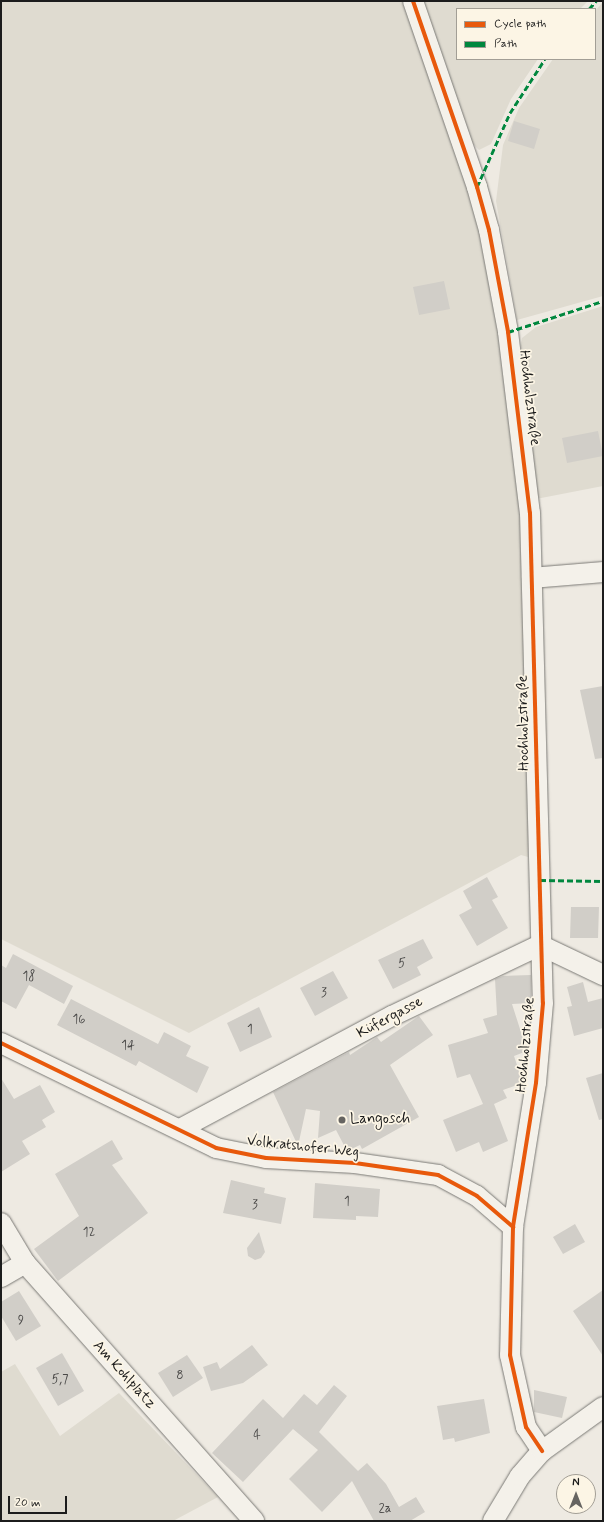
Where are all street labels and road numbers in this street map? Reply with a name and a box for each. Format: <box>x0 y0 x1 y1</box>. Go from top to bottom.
street label: Hochholzstraße <box>514 349 544 447</box>
street label: Hochholzstraße <box>514 675 534 771</box>
street label: Küfergasse <box>354 993 426 1043</box>
street label: Hochholzstraße <box>513 996 539 1094</box>
street label: Volkratshofer Weg <box>245 1132 361 1162</box>
street label: Am Kohlplatz <box>89 1338 159 1412</box>

